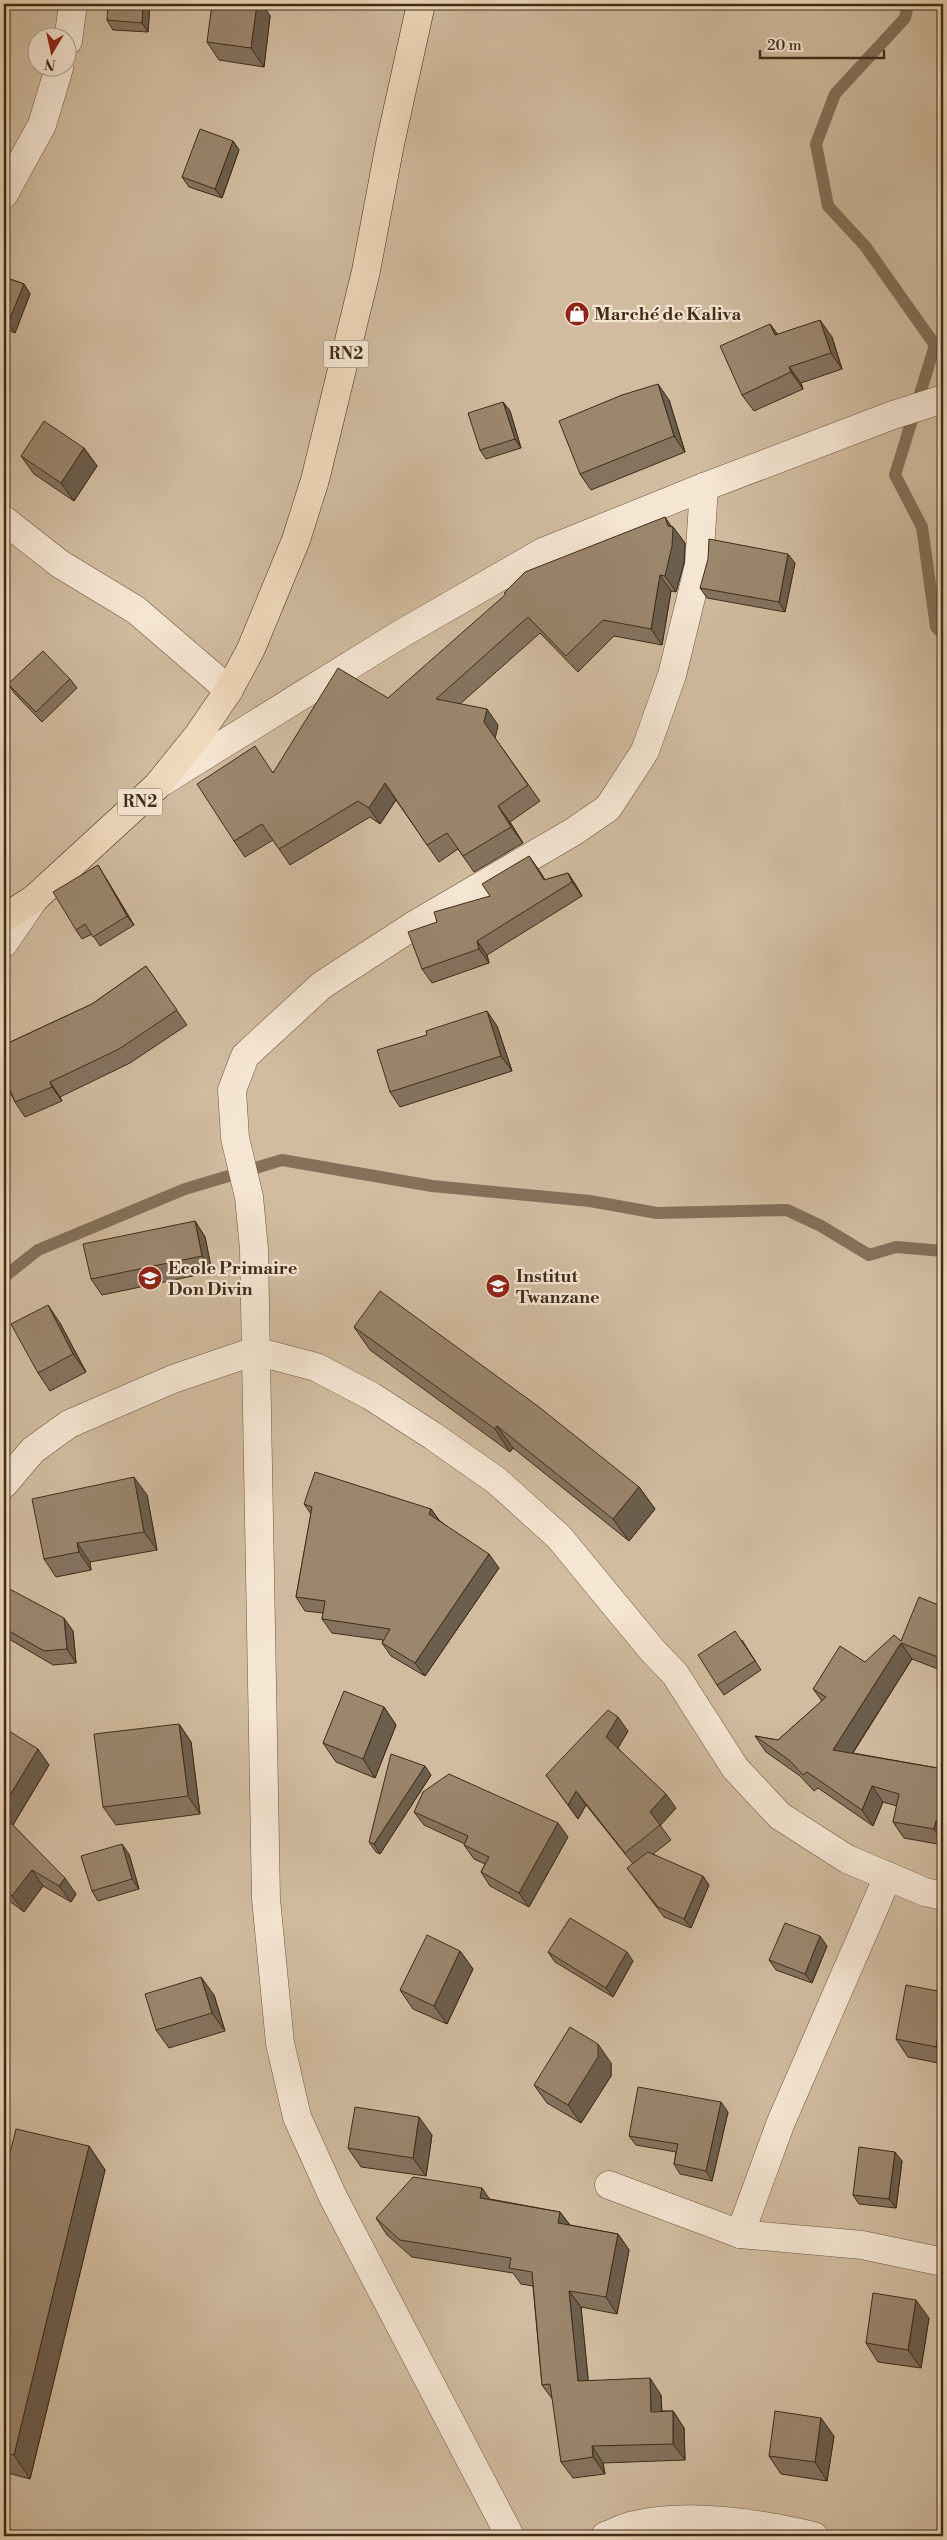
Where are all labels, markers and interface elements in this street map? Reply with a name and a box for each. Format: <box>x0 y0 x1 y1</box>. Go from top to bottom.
north arrow <box>28 28 78 78</box>
scale bar <box>760 28 883 60</box>
text: 20 m <box>767 36 802 55</box>
text: N <box>43 54 57 74</box>
shop icon: Marché de Kaliva <box>564 301 590 327</box>
place label: Marché de Kaliva <box>594 303 741 326</box>
road number: RN2 <box>324 340 368 368</box>
road number: RN2 <box>118 789 162 816</box>
place label: Ecole Primaire Don Divin <box>168 1257 298 1301</box>
school or university icon: Ecole Primaire Don Divin <box>137 1265 163 1291</box>
place label: Institut Twanzane <box>516 1265 600 1309</box>
school or university icon: Institut Twanzane <box>485 1273 511 1299</box>

